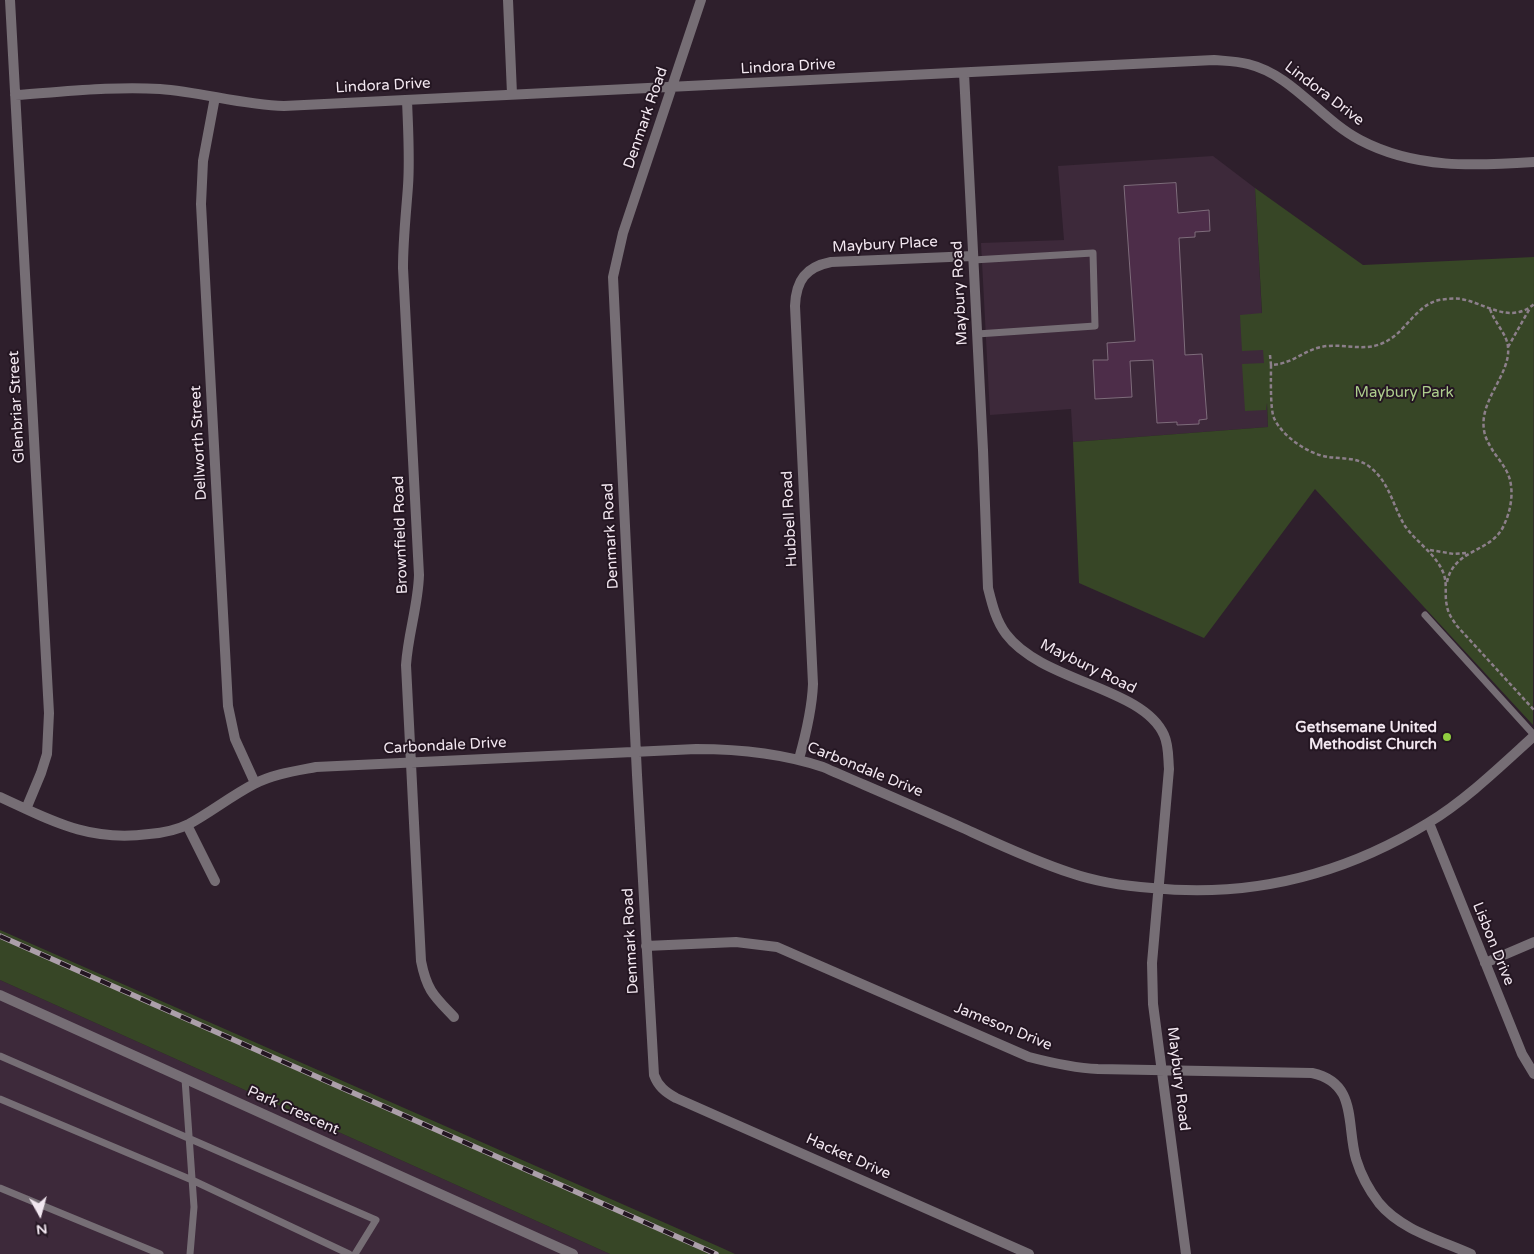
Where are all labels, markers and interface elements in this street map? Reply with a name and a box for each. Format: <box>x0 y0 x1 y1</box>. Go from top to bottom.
street label: Lindora Drive <box>740 56 836 78</box>
street label: Lindora Drive <box>1281 58 1367 130</box>
street label: Denmark Road <box>620 65 672 171</box>
street label: Lindora Drive <box>335 75 431 97</box>
street label: Maybury Place <box>832 233 938 257</box>
street label: Maybury Road <box>948 240 972 346</box>
street label: Glenbriar Street <box>5 350 29 464</box>
park label: Maybury Park <box>1354 384 1454 402</box>
street label: Dellworth Street <box>187 385 211 501</box>
street label: Hubbell Road <box>778 470 802 568</box>
street label: Brownfield Road <box>390 475 412 595</box>
street label: Denmark Road <box>599 482 623 590</box>
street label: Maybury Road <box>1037 636 1139 698</box>
place label: Gethsemane United Methodist Church <box>1295 719 1437 754</box>
marker: Gethsemane United Methodist Church <box>1441 731 1453 743</box>
street label: Carbondale Drive <box>383 734 507 758</box>
street label: Carbondale Drive <box>804 739 926 801</box>
street label: Denmark Road <box>619 887 643 995</box>
street label: Lisbon Drive <box>1468 900 1518 988</box>
street label: Jameson Drive <box>951 999 1055 1055</box>
street label: Maybury Road <box>1163 1026 1193 1132</box>
street label: Park Crescent <box>244 1083 342 1139</box>
street label: Hacket Drive <box>803 1130 893 1184</box>
north arrow <box>15 1189 65 1239</box>
text: N <box>35 1220 49 1239</box>

